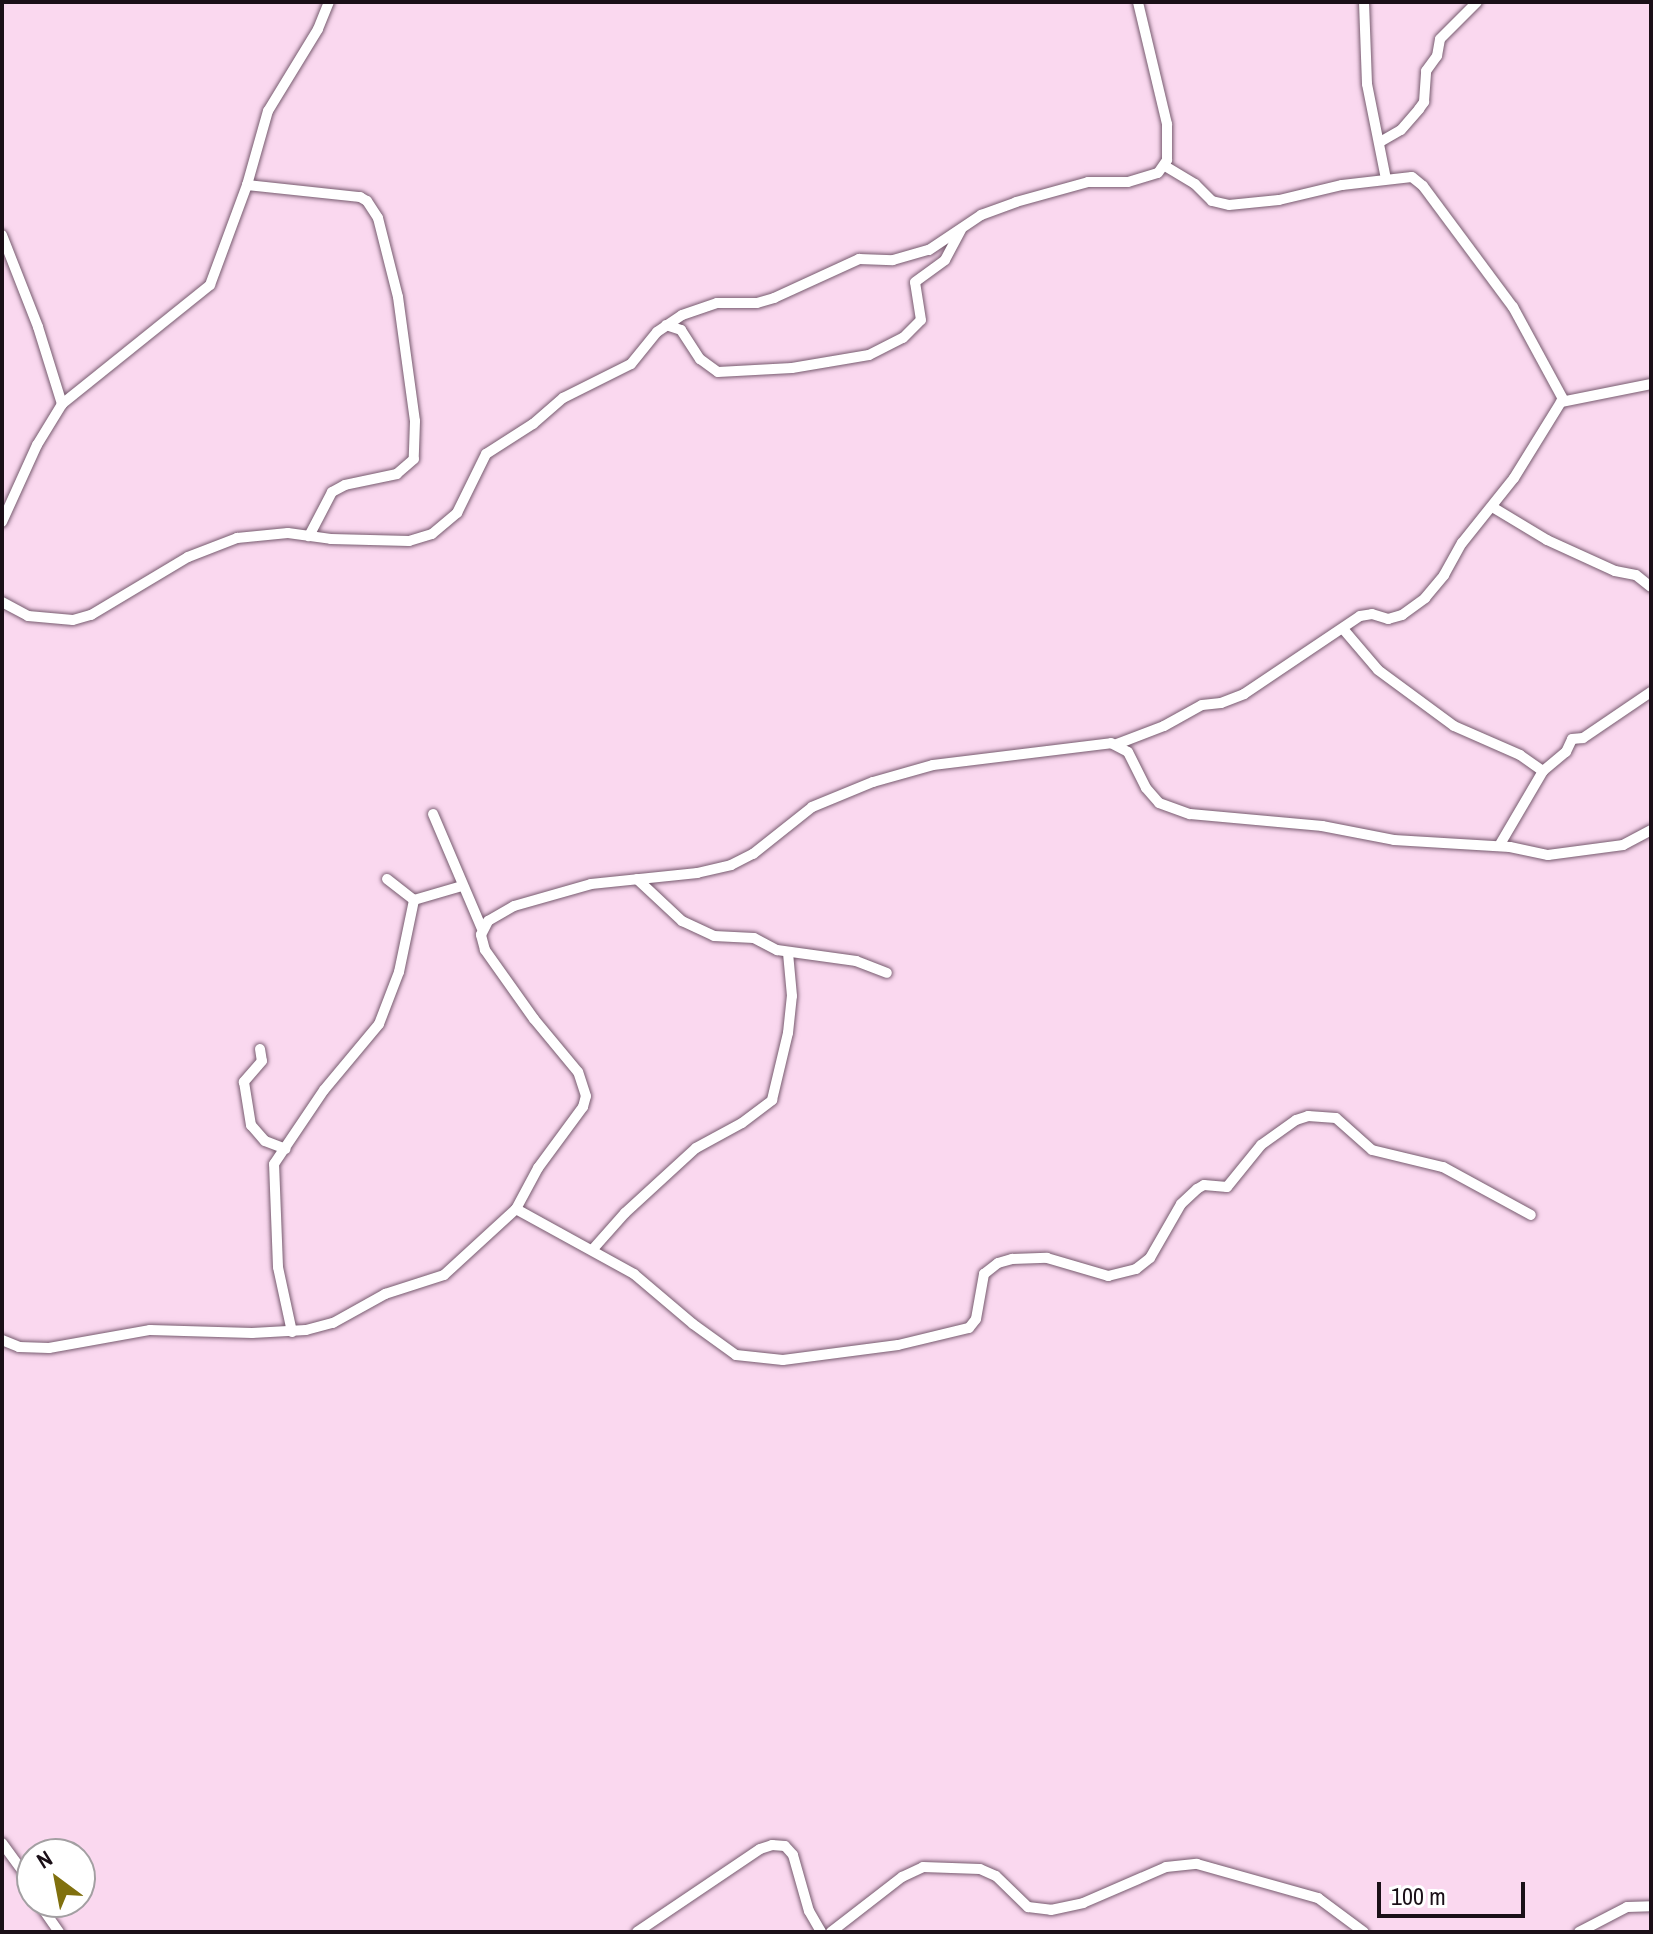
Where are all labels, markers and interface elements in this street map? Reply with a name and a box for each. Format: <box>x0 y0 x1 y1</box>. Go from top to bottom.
north arrow <box>16 1838 96 1918</box>
text: N <box>31 1843 58 1876</box>
scale bar <box>1381 1866 1529 1916</box>
text: 100 m <box>1391 1880 1446 1912</box>

